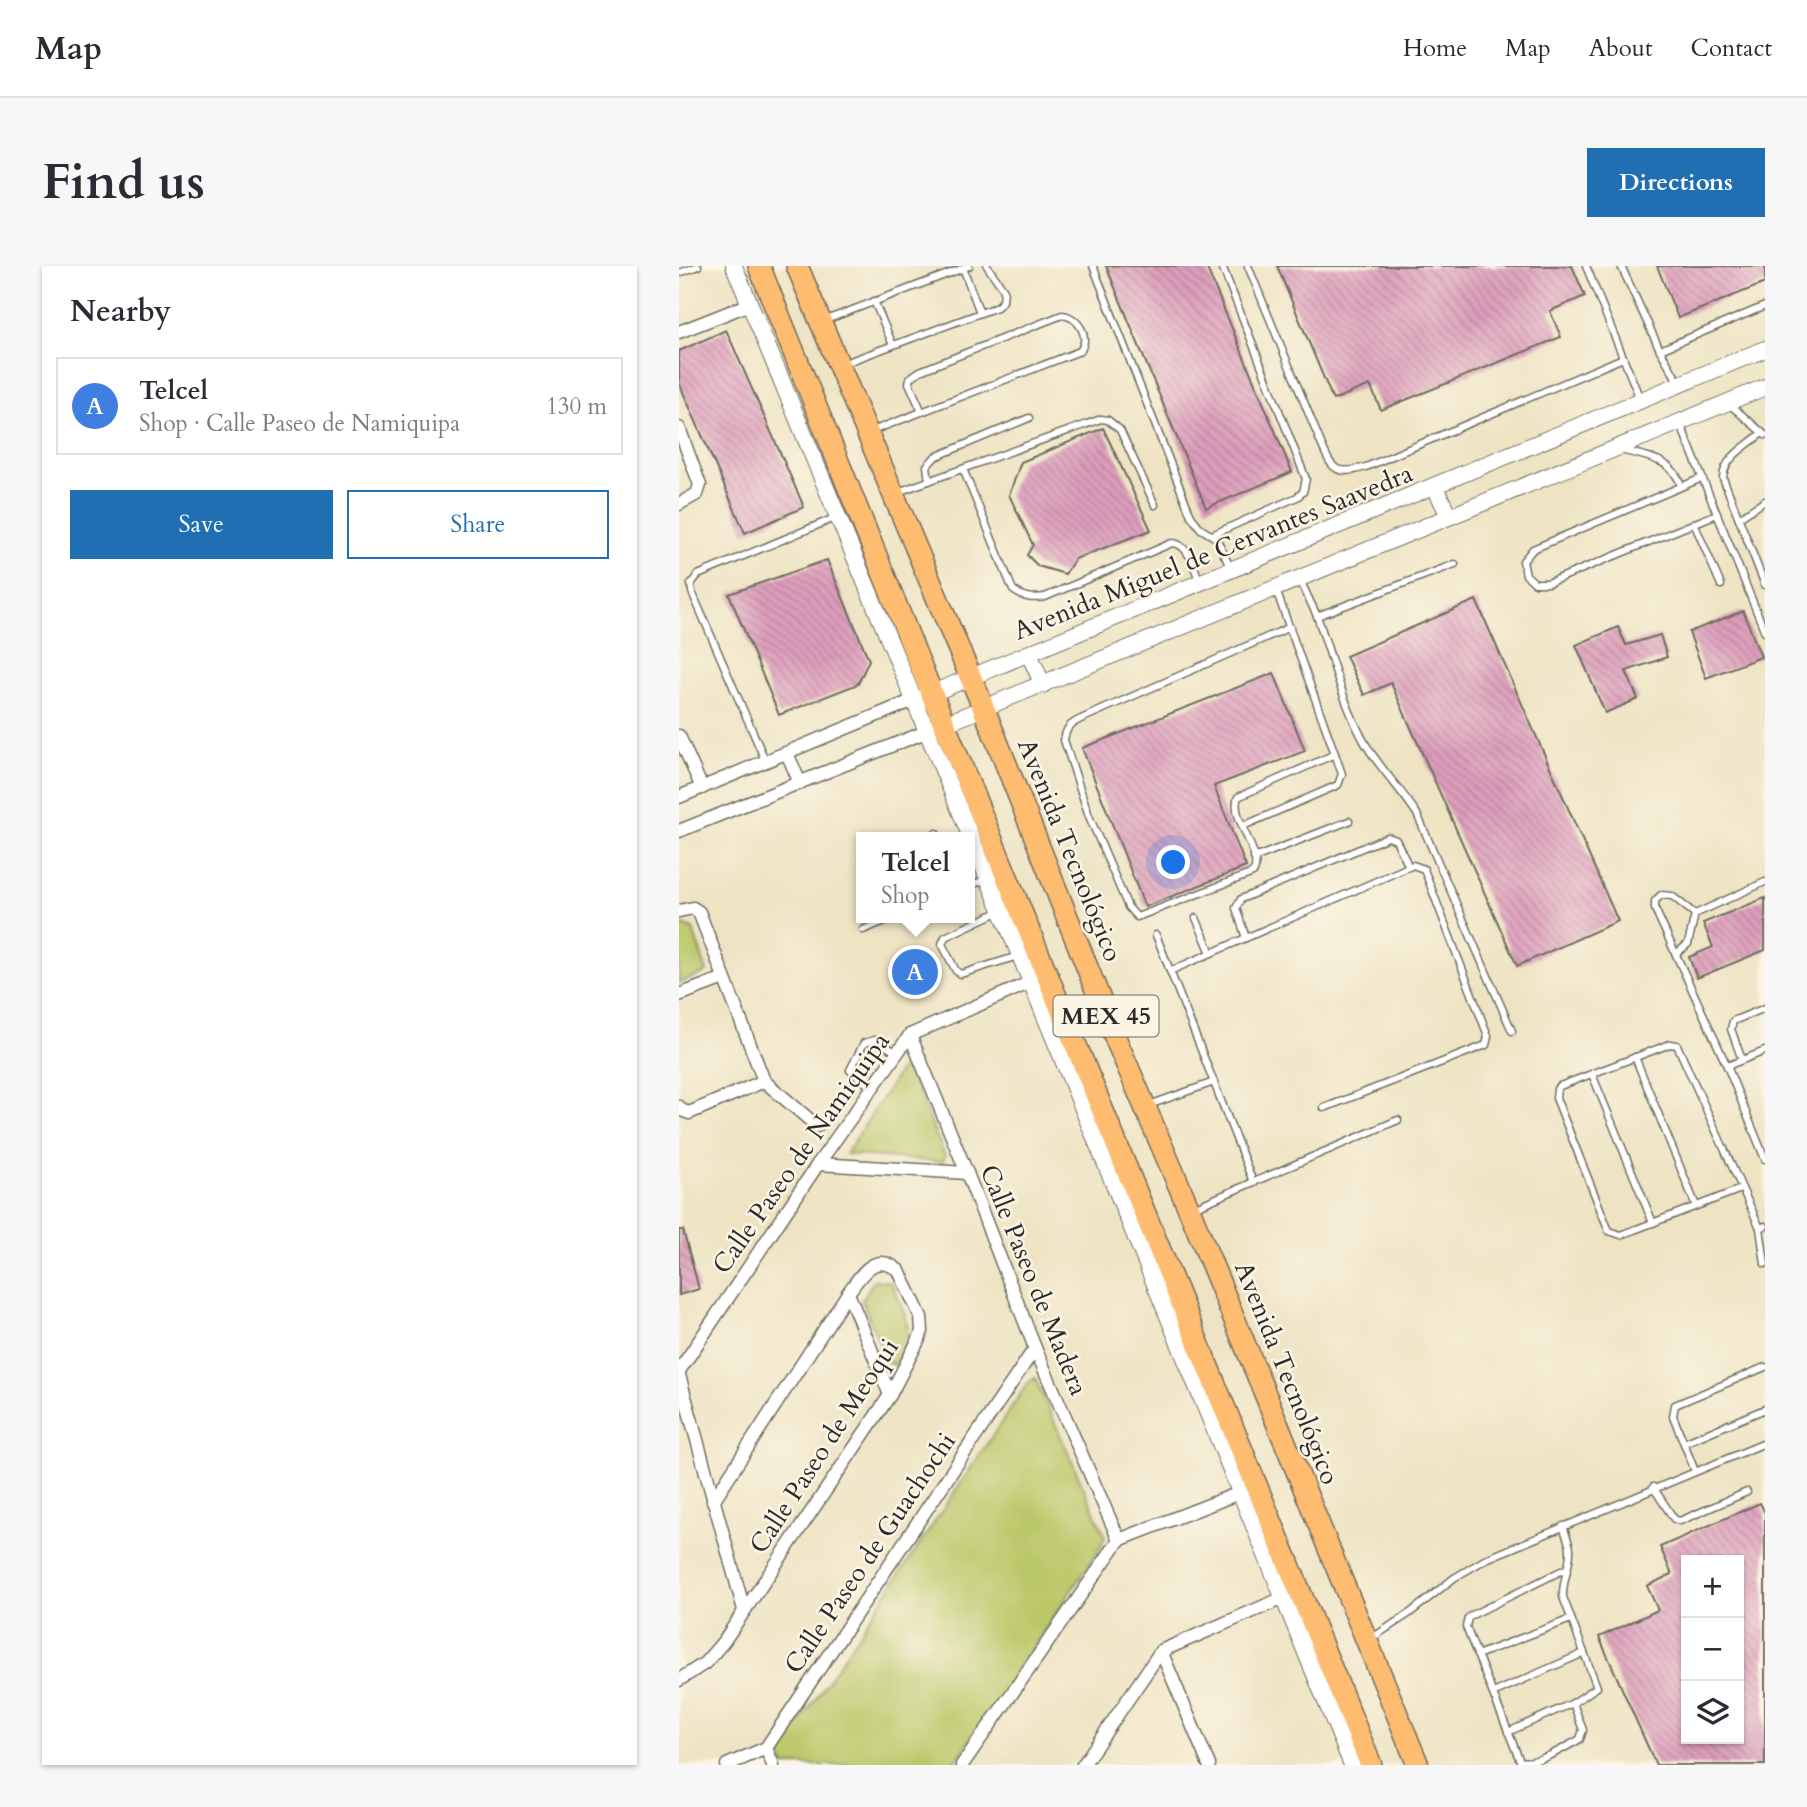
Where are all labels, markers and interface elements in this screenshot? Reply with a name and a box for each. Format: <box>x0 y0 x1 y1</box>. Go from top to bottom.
text: Map <box>35 26 102 71</box>
text: Home <box>1403 32 1467 65</box>
text: Map <box>1505 32 1551 65</box>
text: About <box>1589 32 1653 65</box>
text: Contact <box>1691 32 1772 65</box>
button: Directions <box>1587 148 1765 217</box>
text: Find us <box>42 149 205 216</box>
text: Nearby <box>70 291 171 332</box>
text: Telcel <box>139 373 208 408</box>
text: A <box>86 391 104 422</box>
text: 130 m <box>546 391 607 422</box>
text: Shop · Calle Paseo de Namiquipa <box>139 408 460 439</box>
street label: Avenida Miguel de Cervantes Saavedra <box>1008 456 1418 648</box>
button: Save <box>70 490 333 559</box>
button: Share <box>347 490 609 559</box>
street label: Avenida Tecnológico <box>1009 733 1131 967</box>
popup <box>856 832 975 923</box>
text: Telcel <box>881 845 950 880</box>
your location <box>1156 845 1190 879</box>
text: Shop <box>881 880 930 911</box>
pin: A <box>892 946 938 998</box>
road number: MEX 45 <box>1053 996 1159 1036</box>
street label: Calle Paseo de Namiquipa <box>704 1025 898 1281</box>
street label: Calle Paseo de Madera <box>972 1159 1096 1401</box>
street label: Avenida Tecnológico <box>1226 1256 1348 1490</box>
street label: Calle Paseo de Meoqui <box>741 1332 907 1560</box>
street label: Calle Paseo de Guachochi <box>776 1426 964 1680</box>
map controls <box>1681 1555 1744 1744</box>
button: + <box>1681 1555 1744 1618</box>
button: − <box>1681 1618 1744 1681</box>
button: layers <box>1681 1681 1744 1744</box>

